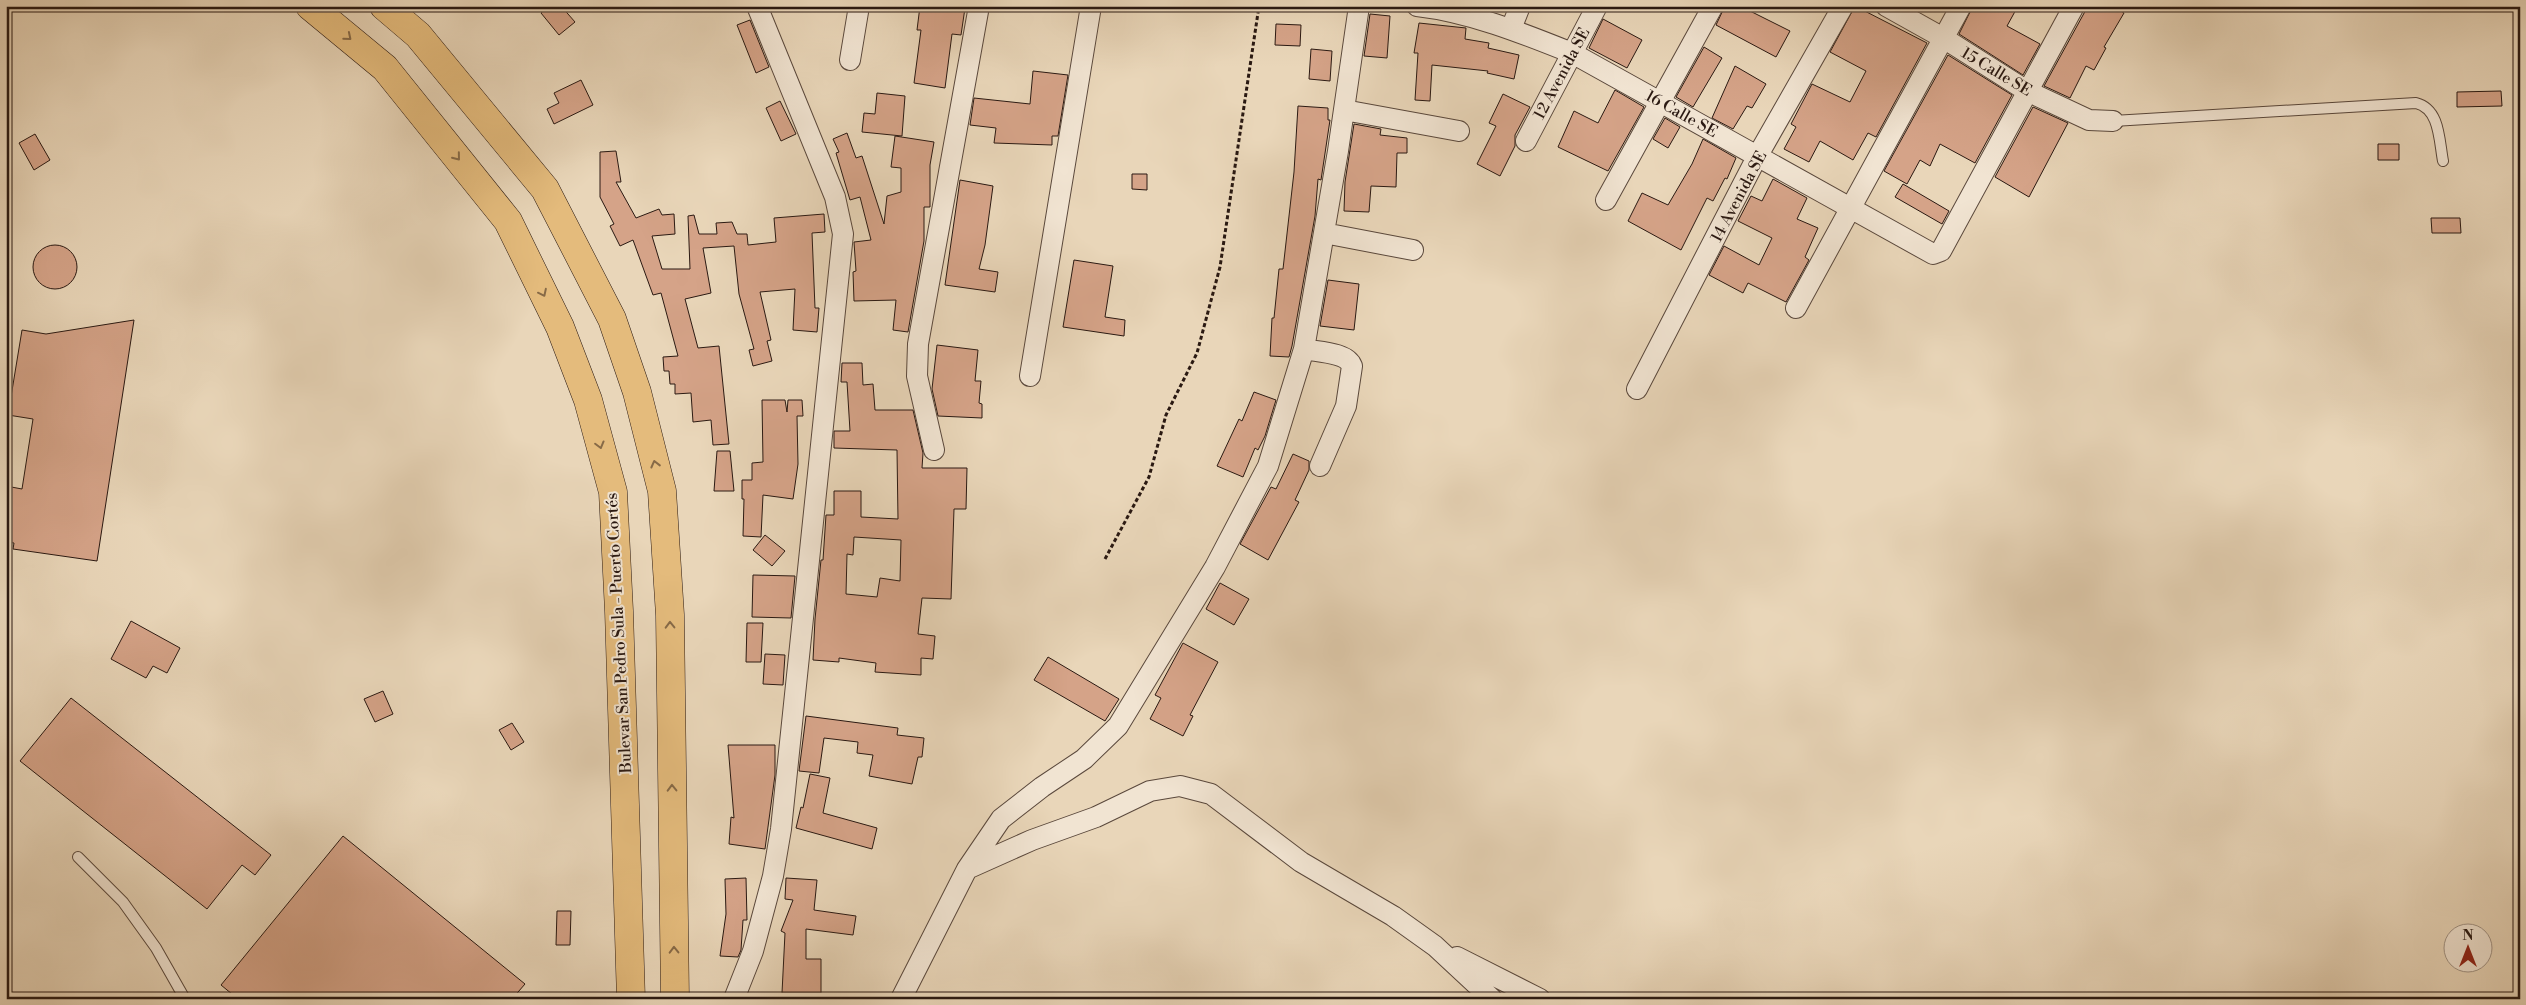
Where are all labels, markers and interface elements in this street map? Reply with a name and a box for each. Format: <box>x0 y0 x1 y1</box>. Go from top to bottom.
street label: 12 Avenida SE <box>1529 24 1594 123</box>
one-way arrow <box>342 32 351 41</box>
street label: 15 Calle SE <box>1957 43 2036 101</box>
street label: 16 Calle SE <box>1642 86 1721 142</box>
street label: 14 Avenida SE <box>1706 147 1771 246</box>
one-way arrow <box>451 151 459 160</box>
one-way arrow <box>537 288 548 297</box>
one-way arrow <box>595 440 605 449</box>
one-way arrow <box>650 459 661 468</box>
street label: Bulevar San Pedro Sula - Puerto Cortés <box>602 492 636 775</box>
one-way arrow <box>665 621 675 628</box>
one-way arrow <box>667 783 677 791</box>
north arrow <box>2444 922 2494 972</box>
text: N <box>2462 927 2474 945</box>
one-way arrow <box>669 946 679 954</box>

